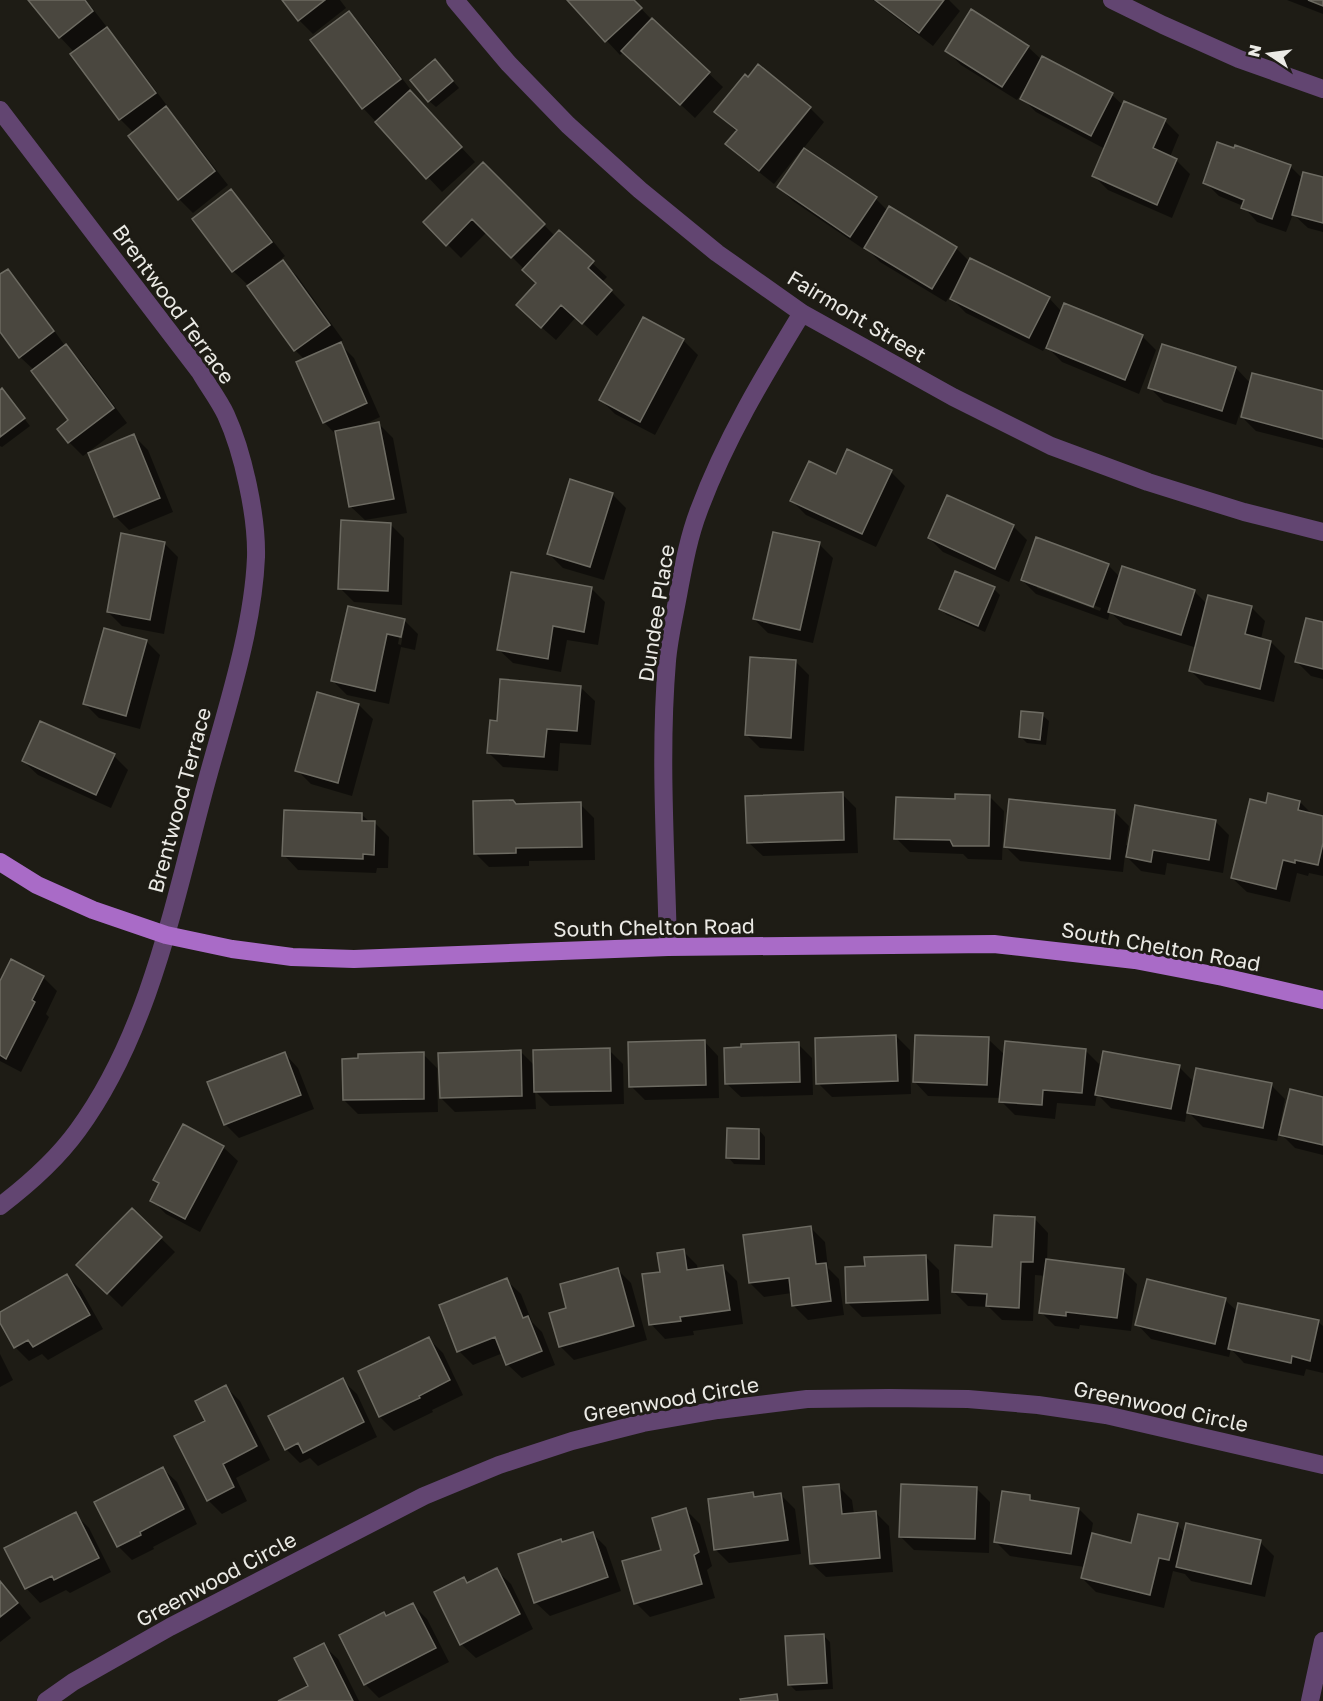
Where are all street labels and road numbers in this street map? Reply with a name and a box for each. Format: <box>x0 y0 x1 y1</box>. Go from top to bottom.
street label: Brentwood Terrace <box>107 219 241 389</box>
street label: Fairmont Street <box>783 264 931 368</box>
street label: Dundee Place <box>632 542 680 684</box>
street label: Brentwood Terrace <box>142 705 216 895</box>
street label: South Chelton Road <box>553 912 755 942</box>
street label: South Chelton Road <box>1059 916 1263 976</box>
street label: Greenwood Circle <box>581 1371 761 1427</box>
street label: Greenwood Circle <box>1071 1375 1251 1437</box>
street label: Greenwood Circle <box>131 1526 301 1632</box>

